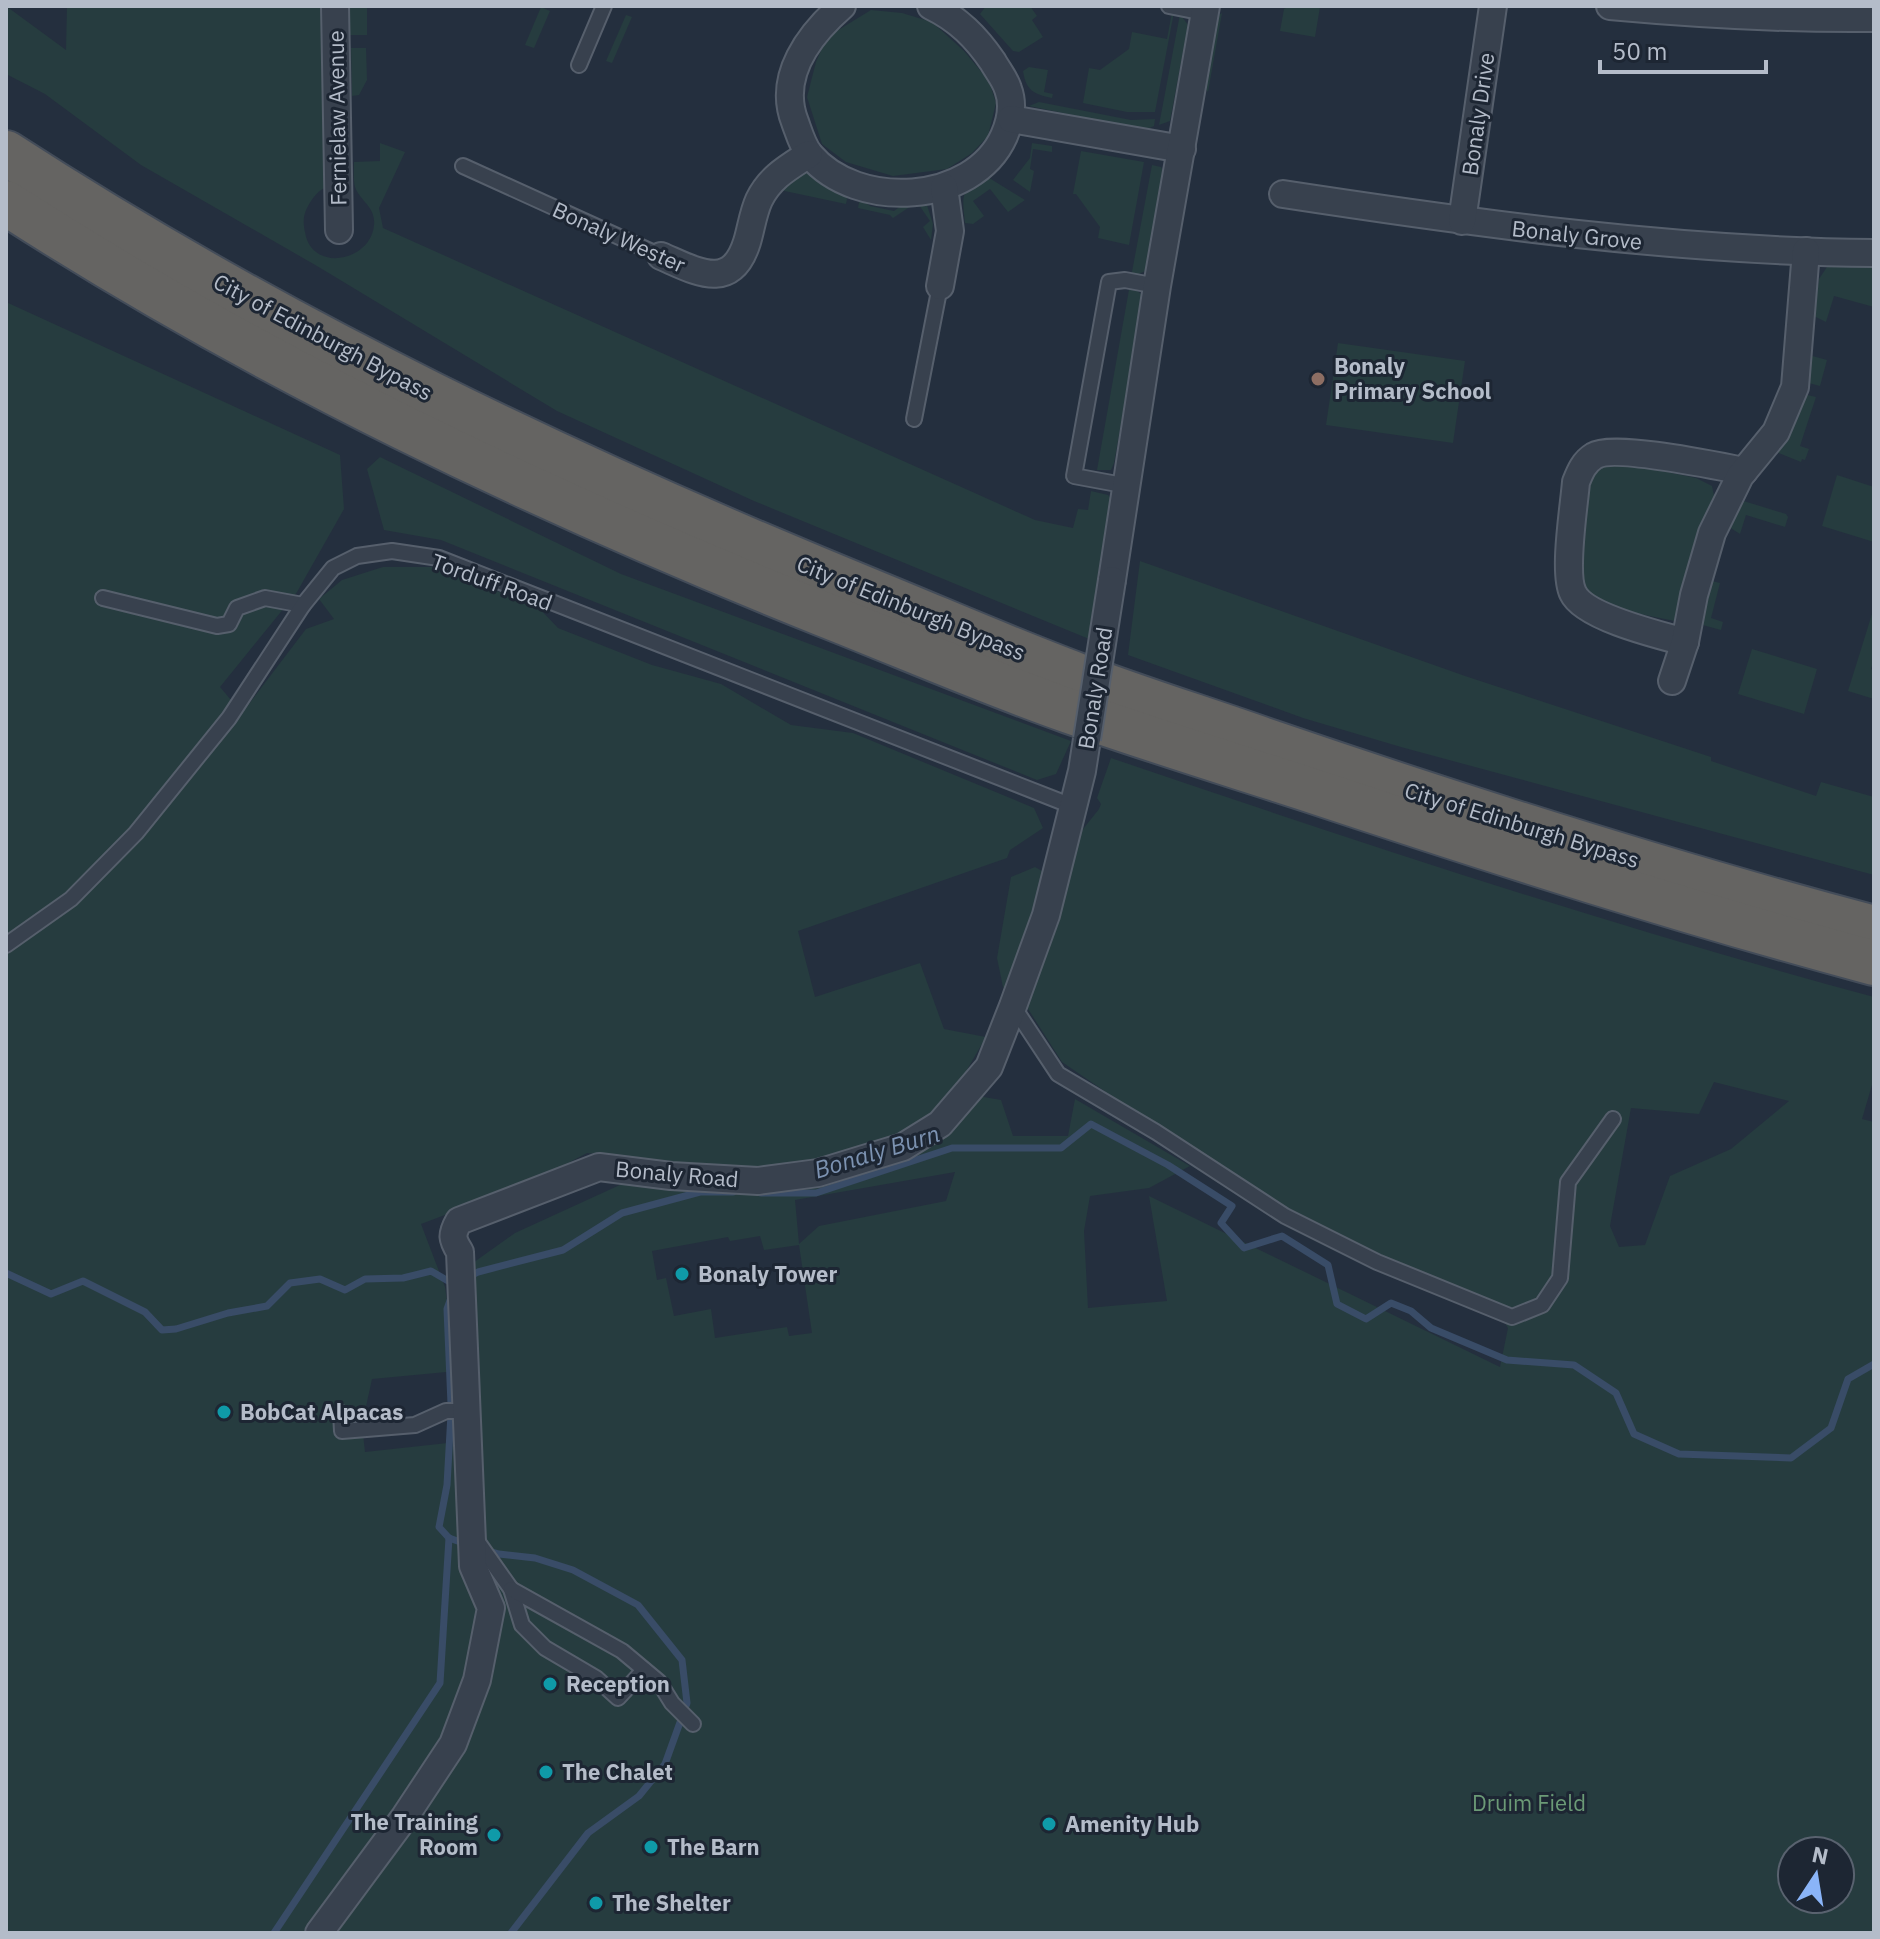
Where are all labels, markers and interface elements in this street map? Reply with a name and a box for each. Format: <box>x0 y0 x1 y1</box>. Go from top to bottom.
scale bar <box>1600 24 1766 74</box>
street label: Fernielaw Avenue <box>320 30 353 206</box>
text: 50 m <box>1612 35 1667 67</box>
street label: Bonaly Drive <box>1455 51 1500 177</box>
street label: Bonaly Wester <box>548 194 690 279</box>
street label: Bonaly Grove <box>1510 213 1644 256</box>
street label: City of Edinburgh Bypass <box>209 266 438 407</box>
place label: Bonaly Primary School <box>1334 351 1492 405</box>
marker: Bonaly Primary School <box>1309 370 1327 388</box>
street label: Torduff Road <box>428 546 557 617</box>
street label: City of Edinburgh Bypass <box>793 548 1030 667</box>
street label: Bonaly Road <box>1071 625 1118 751</box>
street label: City of Edinburgh Bypass <box>1401 775 1643 874</box>
water label: Bonaly Burn <box>810 1117 943 1185</box>
street label: Bonaly Road <box>614 1154 740 1193</box>
place label: Bonaly Tower <box>698 1259 837 1288</box>
marker: Bonaly Tower <box>673 1265 691 1283</box>
place label: BobCat Alpacas <box>240 1397 403 1426</box>
marker: BobCat Alpacas <box>215 1403 233 1421</box>
place label: Reception <box>566 1669 670 1698</box>
marker: Reception <box>541 1675 559 1693</box>
place label: The Chalet <box>562 1757 673 1786</box>
marker: The Chalet <box>537 1763 555 1781</box>
park label: Druim Field <box>1472 1788 1586 1817</box>
place label: The Training Room <box>351 1807 479 1861</box>
place label: Amenity Hub <box>1065 1809 1199 1838</box>
marker: Amenity Hub <box>1040 1815 1058 1833</box>
marker: The Training Room <box>485 1826 503 1844</box>
place label: The Barn <box>667 1832 760 1861</box>
north arrow <box>1776 1835 1856 1915</box>
marker: The Barn <box>642 1838 660 1856</box>
text: N <box>1809 1839 1831 1871</box>
place label: The Shelter <box>612 1888 731 1917</box>
marker: The Shelter <box>587 1894 605 1912</box>

